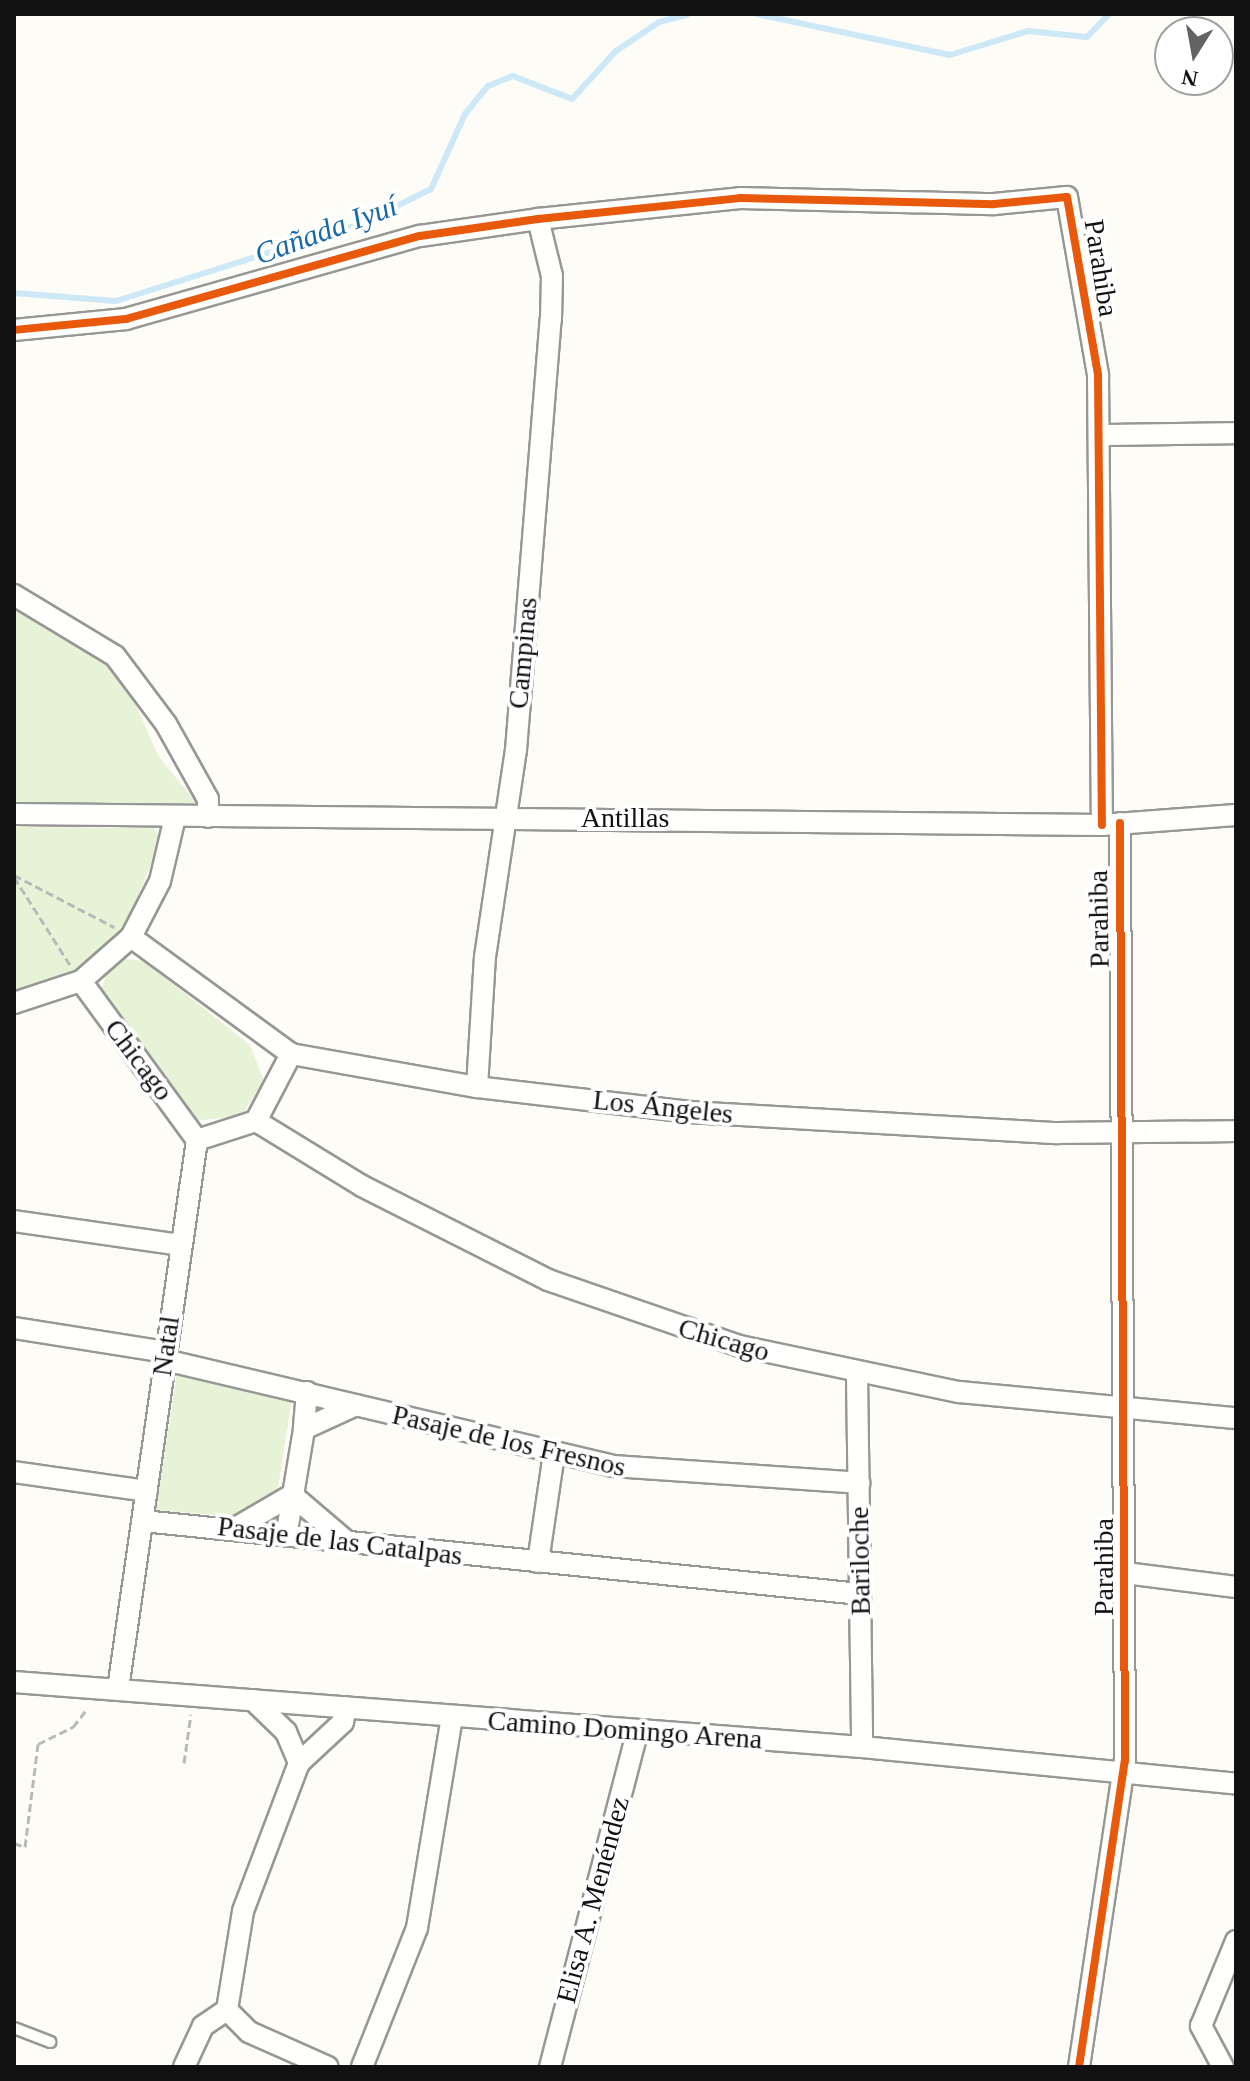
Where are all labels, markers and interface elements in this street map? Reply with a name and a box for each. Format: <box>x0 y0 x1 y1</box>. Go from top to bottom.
north arrow <box>1154 16 1234 96</box>
text: N <box>1180 64 1200 92</box>
water label: Cañada Iyuí <box>250 188 402 272</box>
street label: Parahiba <box>1077 217 1125 319</box>
street label: Campinas <box>501 596 545 710</box>
street label: Antillas <box>581 801 669 835</box>
street label: Parahiba <box>1081 870 1117 968</box>
street label: Chicago <box>98 1013 180 1107</box>
street label: Los Ángeles <box>591 1083 735 1131</box>
street label: Chicago <box>675 1311 773 1369</box>
street label: Natal <box>145 1314 187 1378</box>
street label: Pasaje de los Fresnos <box>389 1398 629 1484</box>
street label: Bariloche <box>842 1506 878 1616</box>
street label: Pasaje de las Catalpas <box>216 1509 464 1573</box>
street label: Parahiba <box>1087 1518 1121 1616</box>
street label: Camino Domingo Arena <box>486 1704 764 1756</box>
street label: Elisa A. Menéndez <box>549 1792 637 2008</box>

